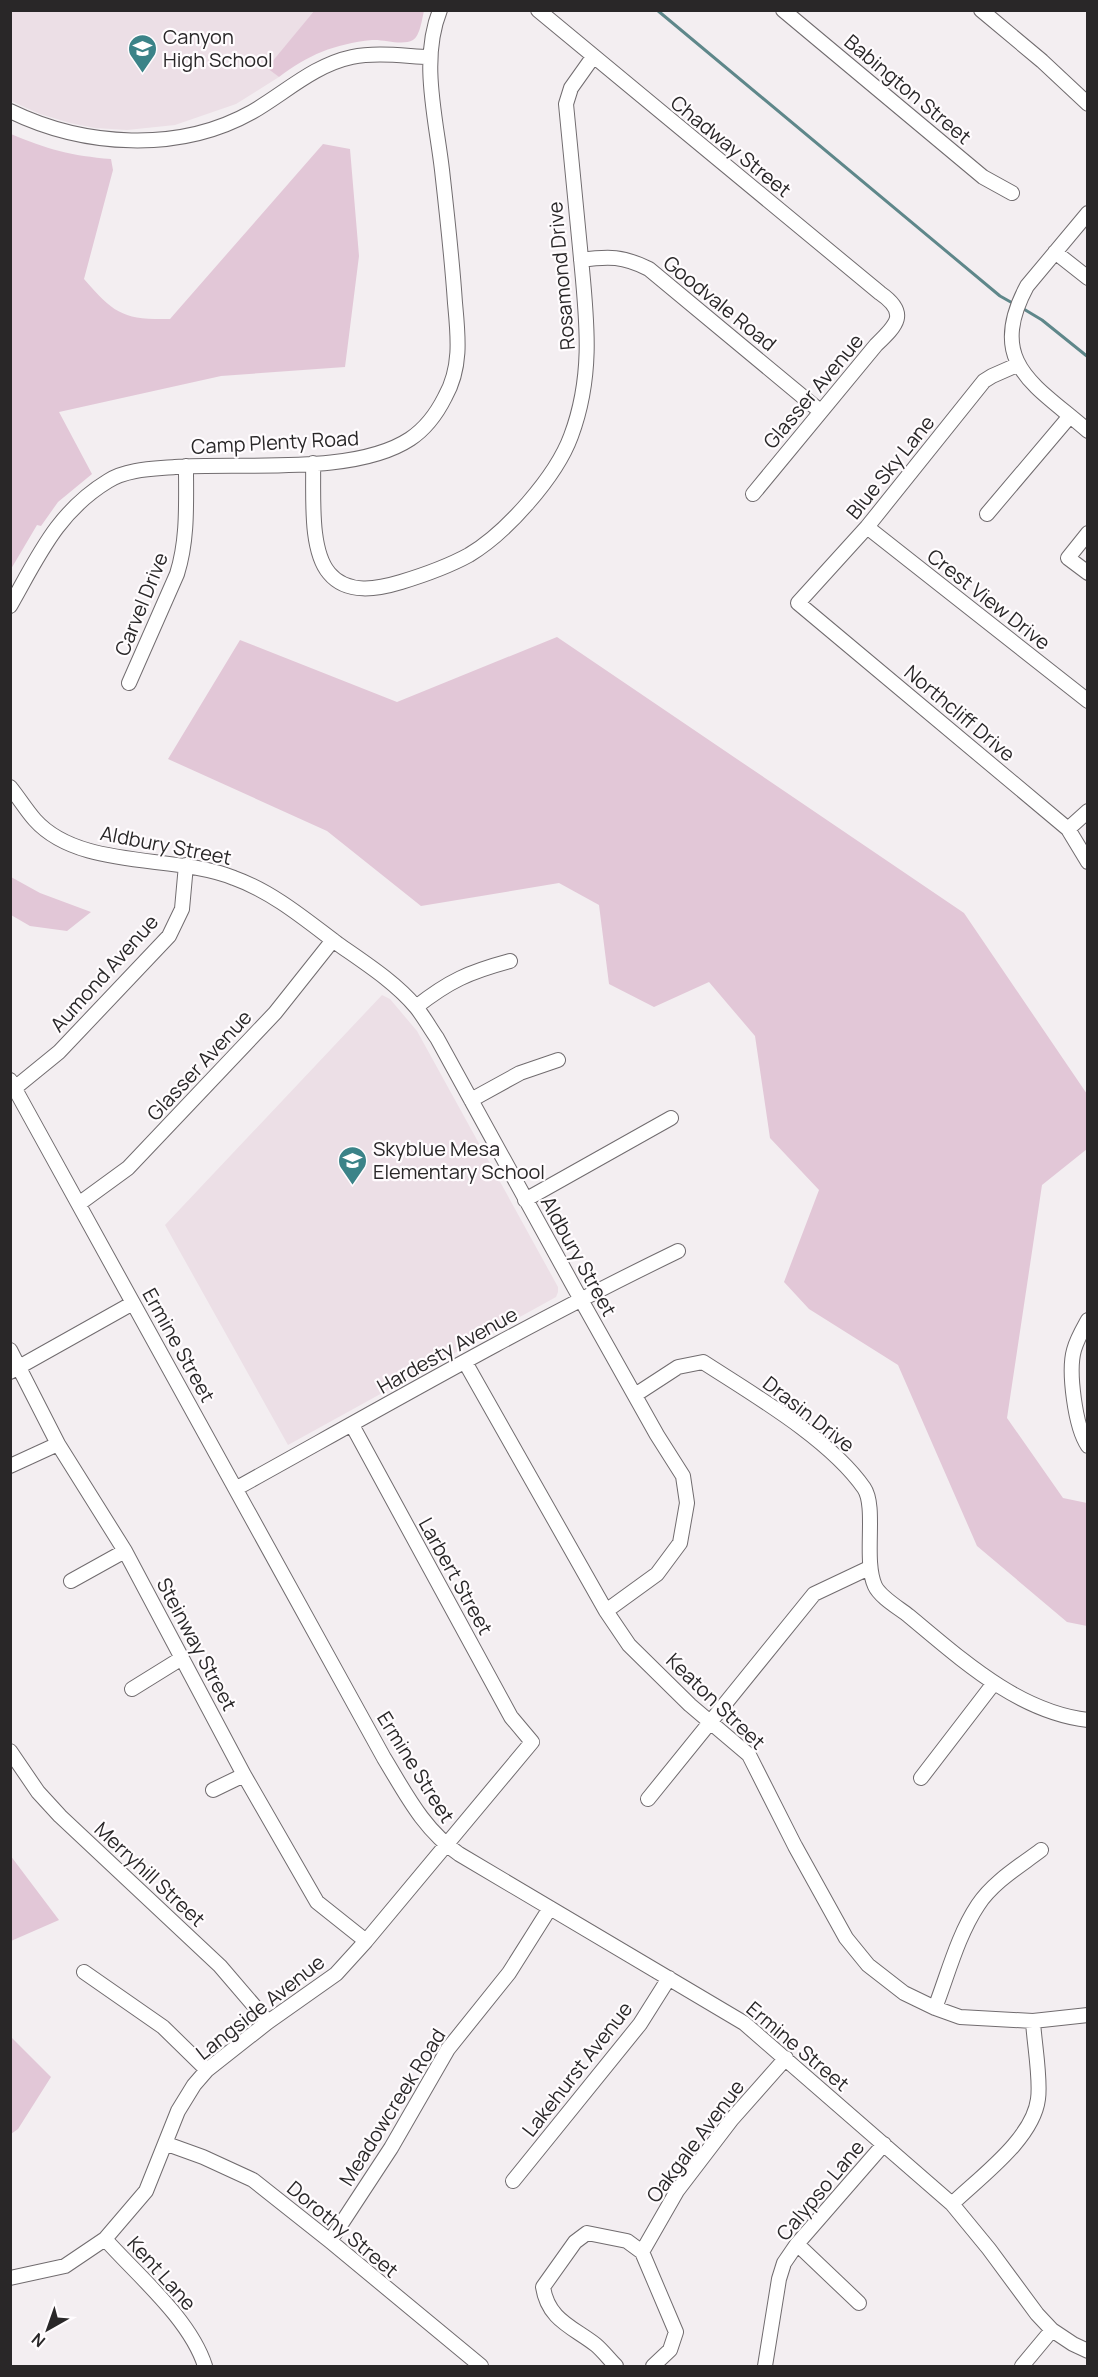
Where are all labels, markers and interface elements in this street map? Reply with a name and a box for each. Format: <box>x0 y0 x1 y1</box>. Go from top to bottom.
place label: Canyon High School <box>163 23 273 73</box>
street label: Babington Street <box>839 28 977 150</box>
school or university icon: Canyon High School <box>126 32 158 74</box>
street label: Chadway Street <box>665 89 797 203</box>
street label: Rosamond Drive <box>541 201 581 351</box>
street label: Goodvale Road <box>658 249 782 357</box>
street label: Glasser Avenue <box>757 328 869 454</box>
street label: Blue Sky Lane <box>840 409 940 525</box>
street label: Camp Plenty Road <box>190 424 360 460</box>
street label: Crest View Drive <box>922 542 1056 656</box>
street label: Carvel Drive <box>108 548 174 660</box>
street label: Northcliff Drive <box>899 659 1021 767</box>
street label: Aldbury Street <box>98 819 234 871</box>
street label: Aumond Avenue <box>44 908 164 1038</box>
street label: Glasser Avenue <box>141 1004 257 1126</box>
place label: Skyblue Mesa Elementary School <box>373 1135 545 1185</box>
school or university icon: Skyblue Mesa Elementary School <box>336 1144 368 1186</box>
street label: Aldbury Street <box>535 1191 623 1321</box>
street label: Ermine Street <box>137 1283 221 1407</box>
street label: Hardesty Avenue <box>372 1300 522 1400</box>
street label: Drasin Drive <box>758 1370 860 1458</box>
street label: Larbert Street <box>413 1513 499 1639</box>
street label: Steinway Street <box>151 1573 243 1715</box>
street label: Keaton Street <box>661 1647 771 1755</box>
street label: Ermine Street <box>371 1706 461 1828</box>
street label: Merryhill Street <box>89 1816 211 1932</box>
street label: Langside Avenue <box>190 1948 330 2066</box>
street label: Ermine Street <box>741 1995 855 2097</box>
street label: Lakehurst Avenue <box>516 1996 638 2142</box>
street label: Meadowcreek Road <box>333 2023 451 2191</box>
street label: Oakgale Avenue <box>640 2074 750 2208</box>
street label: Calypso Lane <box>770 2134 870 2246</box>
street label: Dorothy Street <box>282 2175 404 2283</box>
street label: Kent Lane <box>121 2230 203 2316</box>
north arrow <box>18 2299 78 2359</box>
text: N <box>27 2328 50 2353</box>

